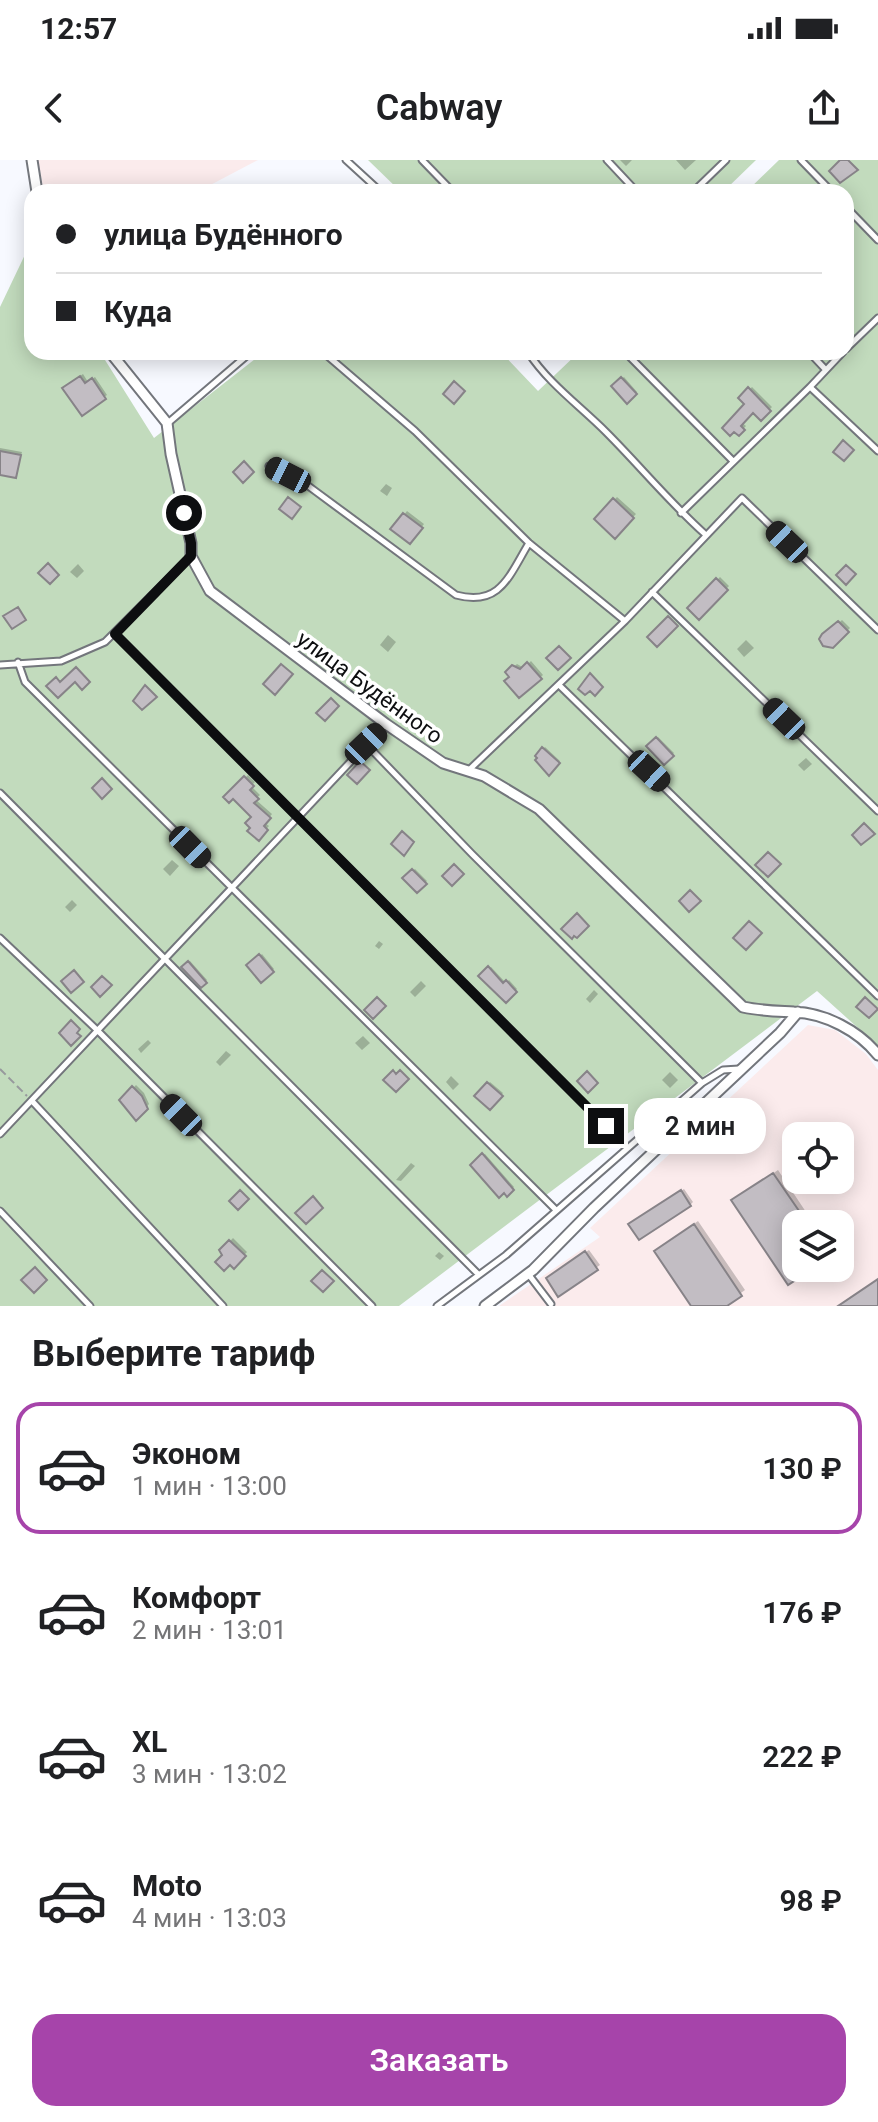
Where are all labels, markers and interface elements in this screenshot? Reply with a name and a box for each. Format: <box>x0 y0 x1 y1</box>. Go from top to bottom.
text: 12:57 <box>40 11 117 46</box>
icon: back <box>32 86 76 130</box>
icon: share <box>802 86 846 130</box>
text: Cabway <box>376 87 502 129</box>
text: улица Будённого <box>104 217 343 252</box>
text: Куда <box>104 294 172 329</box>
car <box>261 453 315 497</box>
route start <box>166 495 202 531</box>
car <box>761 517 813 567</box>
street label: улица Будённого <box>292 626 447 749</box>
car <box>758 694 810 744</box>
car <box>340 719 392 769</box>
car <box>623 746 675 796</box>
car <box>165 822 215 872</box>
car <box>156 1090 206 1140</box>
callout: 2 мин <box>634 1098 766 1154</box>
route end <box>588 1108 624 1144</box>
text: 2 мин <box>665 1111 735 1141</box>
map controls <box>782 1122 854 1282</box>
button: locate <box>782 1122 854 1194</box>
button: layers <box>782 1210 854 1282</box>
text: Выберите тариф <box>32 1333 315 1375</box>
icon: car <box>36 1432 108 1504</box>
text: Эконом <box>132 1436 241 1471</box>
text: 130 ₽ <box>762 1451 842 1486</box>
text: 1 мин · 13:00 <box>132 1471 287 1501</box>
icon: car <box>36 1576 108 1648</box>
text: Комфорт <box>132 1580 261 1615</box>
text: 176 ₽ <box>762 1595 842 1630</box>
text: 2 мин · 13:01 <box>132 1615 287 1645</box>
icon: car <box>36 1720 108 1792</box>
text: XL <box>132 1724 167 1759</box>
text: 222 ₽ <box>762 1739 842 1774</box>
text: 3 мин · 13:02 <box>132 1759 287 1789</box>
icon: car <box>36 1864 108 1936</box>
text: Moto <box>132 1868 202 1903</box>
text: 98 ₽ <box>779 1883 842 1918</box>
text: 4 мин · 13:03 <box>132 1903 287 1933</box>
button: Заказать <box>32 2014 846 2106</box>

